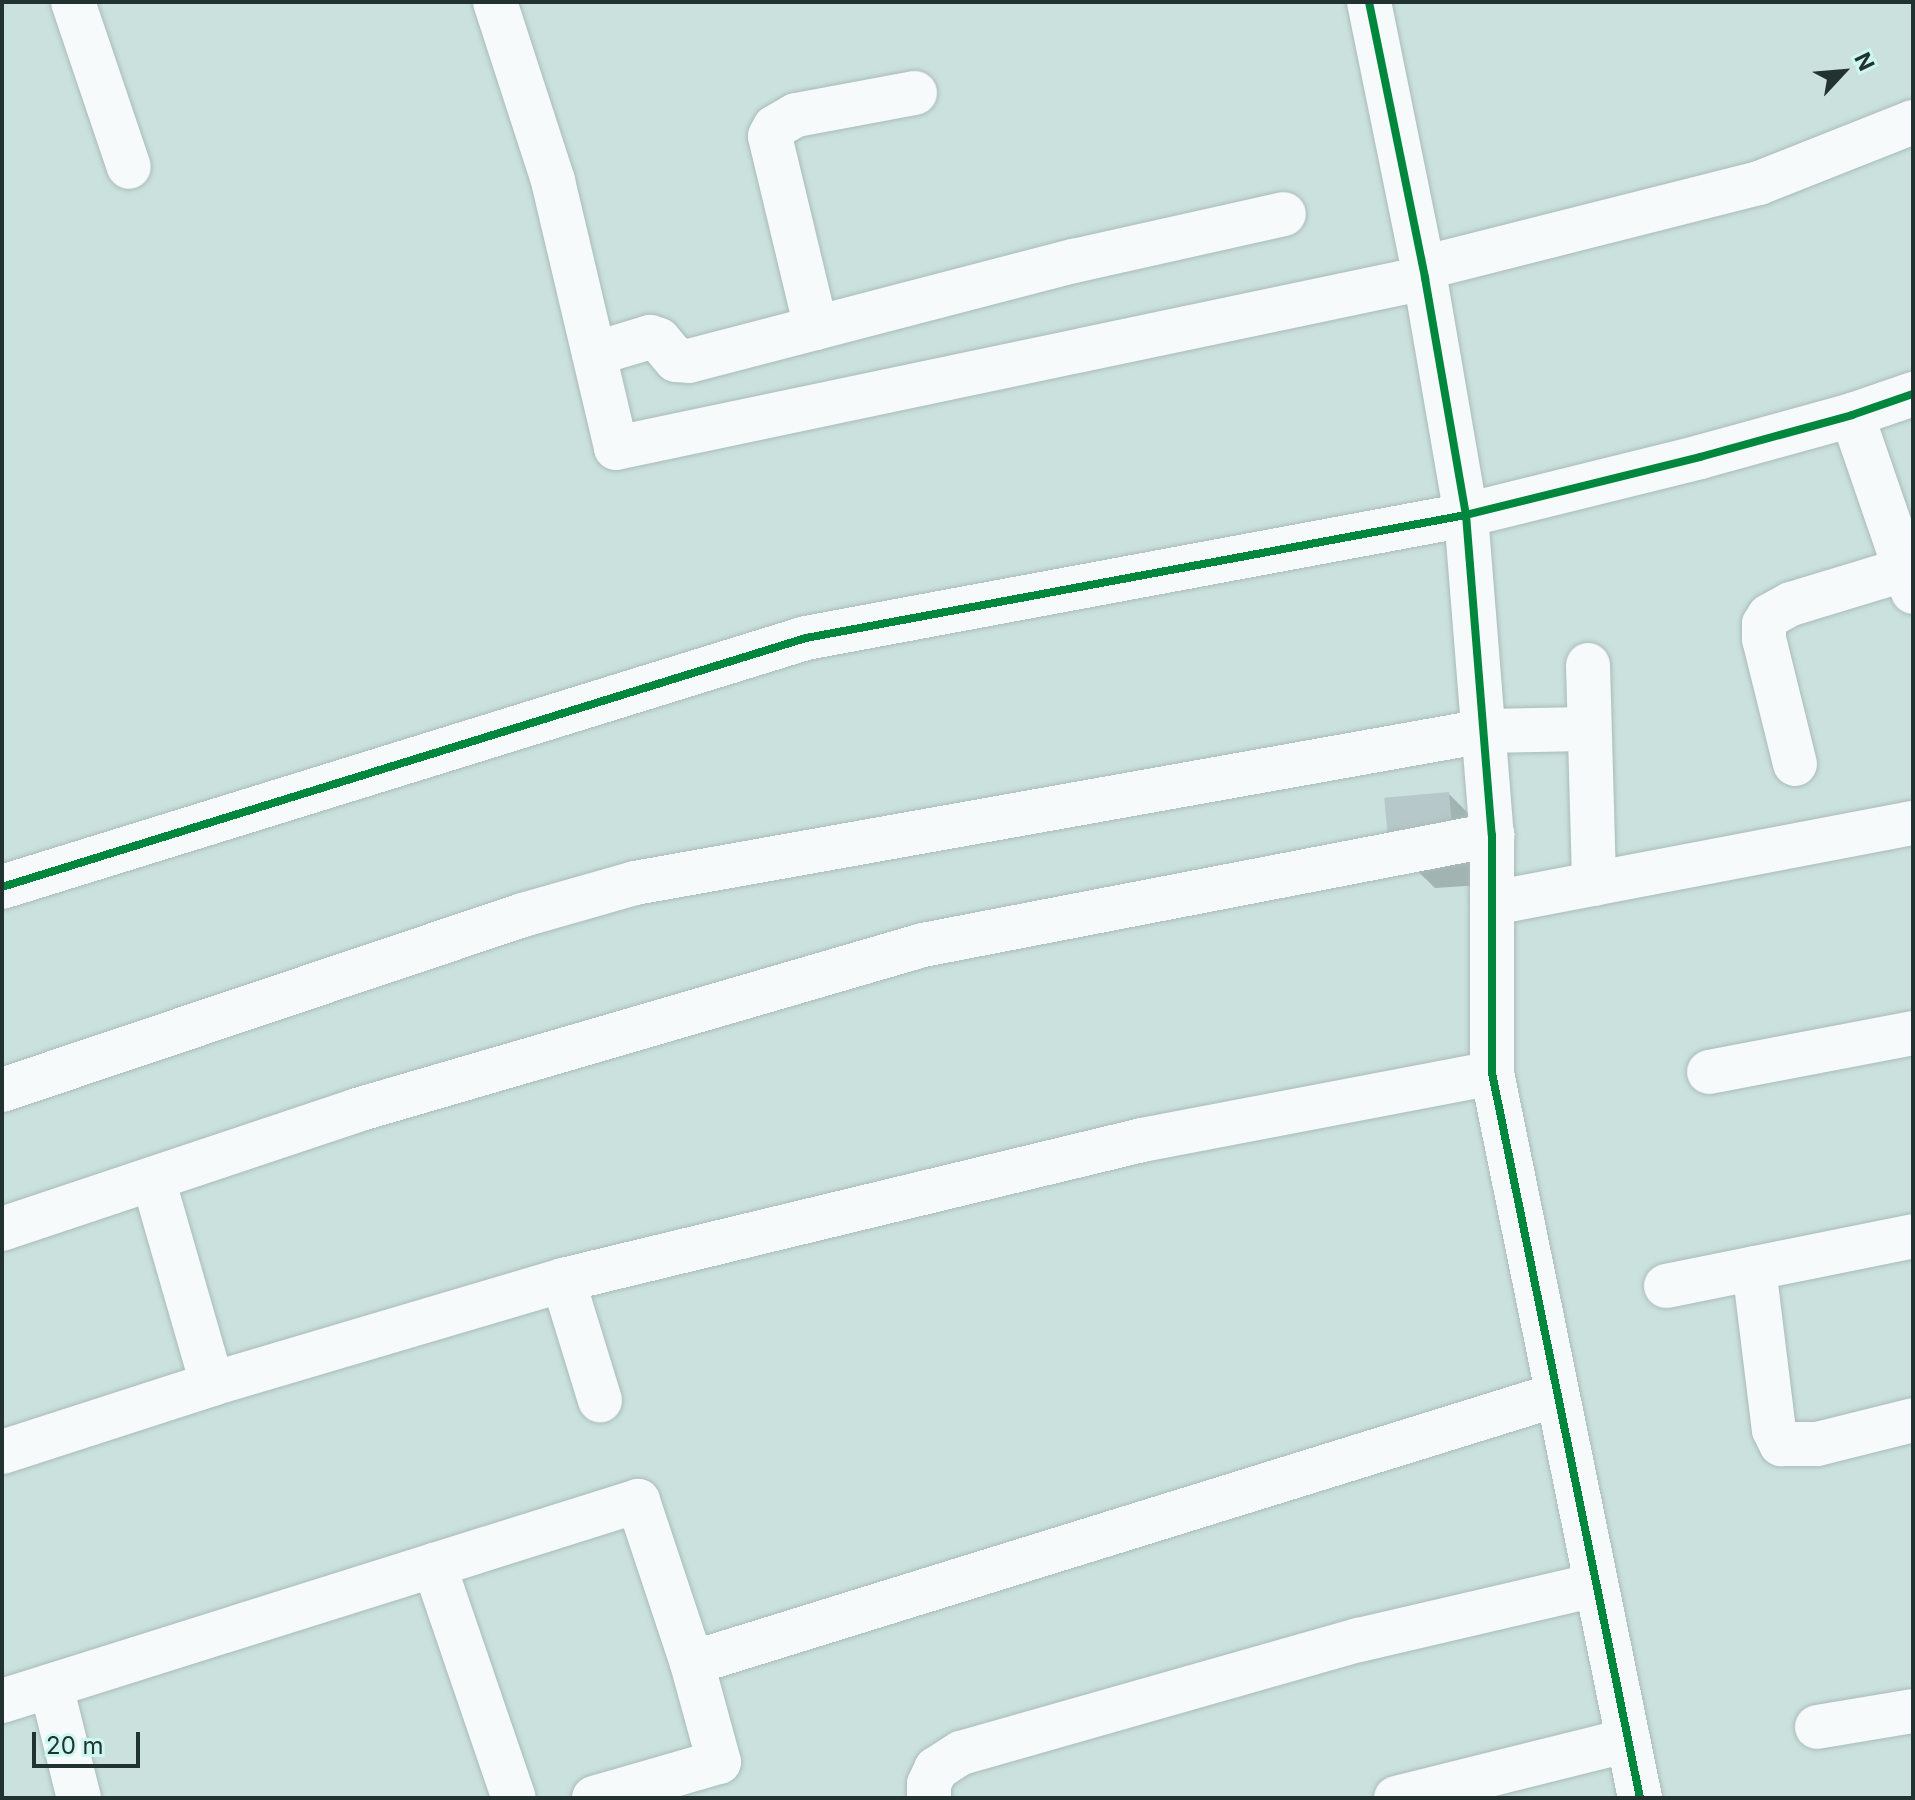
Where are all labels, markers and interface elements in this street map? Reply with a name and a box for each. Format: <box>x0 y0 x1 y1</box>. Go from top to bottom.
north arrow <box>1803 32 1883 112</box>
text: N <box>1849 48 1880 75</box>
scale bar <box>36 1716 144 1766</box>
text: 20 m <box>46 1731 104 1760</box>

